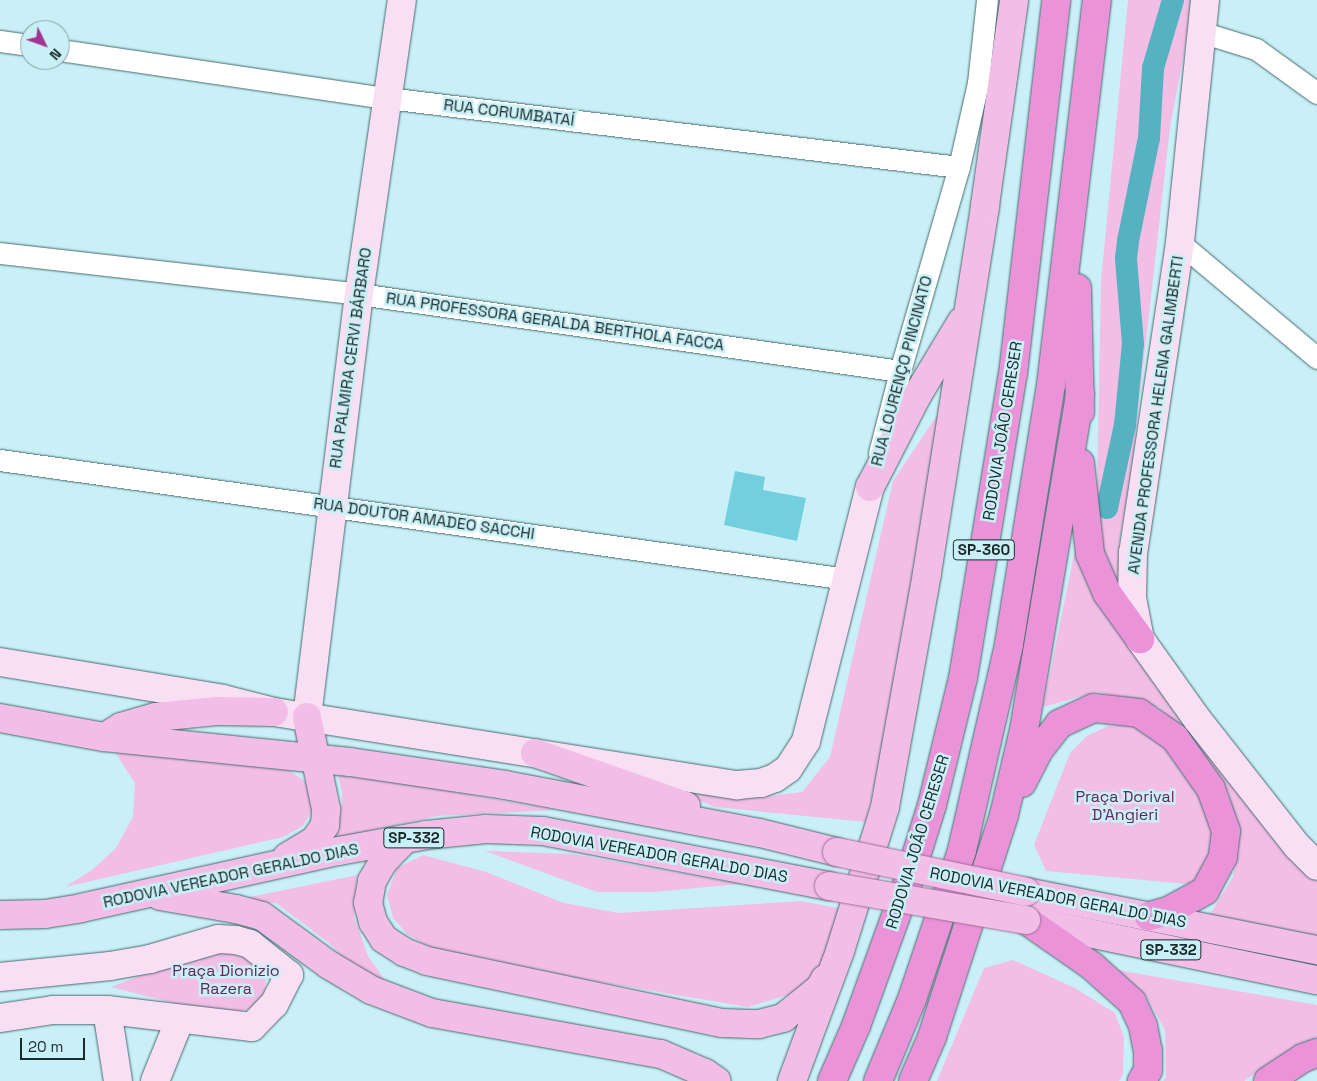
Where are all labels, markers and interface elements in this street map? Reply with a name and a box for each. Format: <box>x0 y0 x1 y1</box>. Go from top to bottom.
north arrow <box>20 20 70 70</box>
text: N <box>46 45 65 64</box>
street label: RUA CORUMBATAÍ <box>442 95 576 131</box>
street label: RUA PALMIRA CERVI BÁRBARO <box>326 246 376 470</box>
street label: AVENIDA PROFESSORA HELENA GALIMBERTI <box>1124 254 1188 576</box>
street label: RUA LOURENÇO PINCINATO <box>867 273 937 469</box>
street label: RUA PROFESSORA GERALDA BERTHOLA FACCA <box>384 289 726 355</box>
street label: RODOVIA JOÃO CERESER <box>979 340 1027 522</box>
street label: RUA DOUTOR AMADEO SACCHI <box>312 494 536 544</box>
road number: SP-360 <box>953 538 1015 562</box>
street label: RODOVIA JOÃO CERESER <box>882 752 954 932</box>
park label: Praça Dorival D'Angieri <box>1075 787 1175 825</box>
street label: RODOVIA VEREADOR GERALDO DIAS <box>529 823 789 887</box>
road number: SP-332 <box>383 826 445 850</box>
street label: RODOVIA VEREADOR GERALDO DIAS <box>101 839 361 913</box>
street label: RODOVIA VEREADOR GERALDO DIAS <box>928 864 1188 932</box>
road number: SP-332 <box>1140 938 1202 962</box>
park label: Praça Dionizio Razera <box>172 961 280 999</box>
scale bar <box>22 1028 88 1060</box>
text: 20 m <box>28 1037 63 1056</box>

